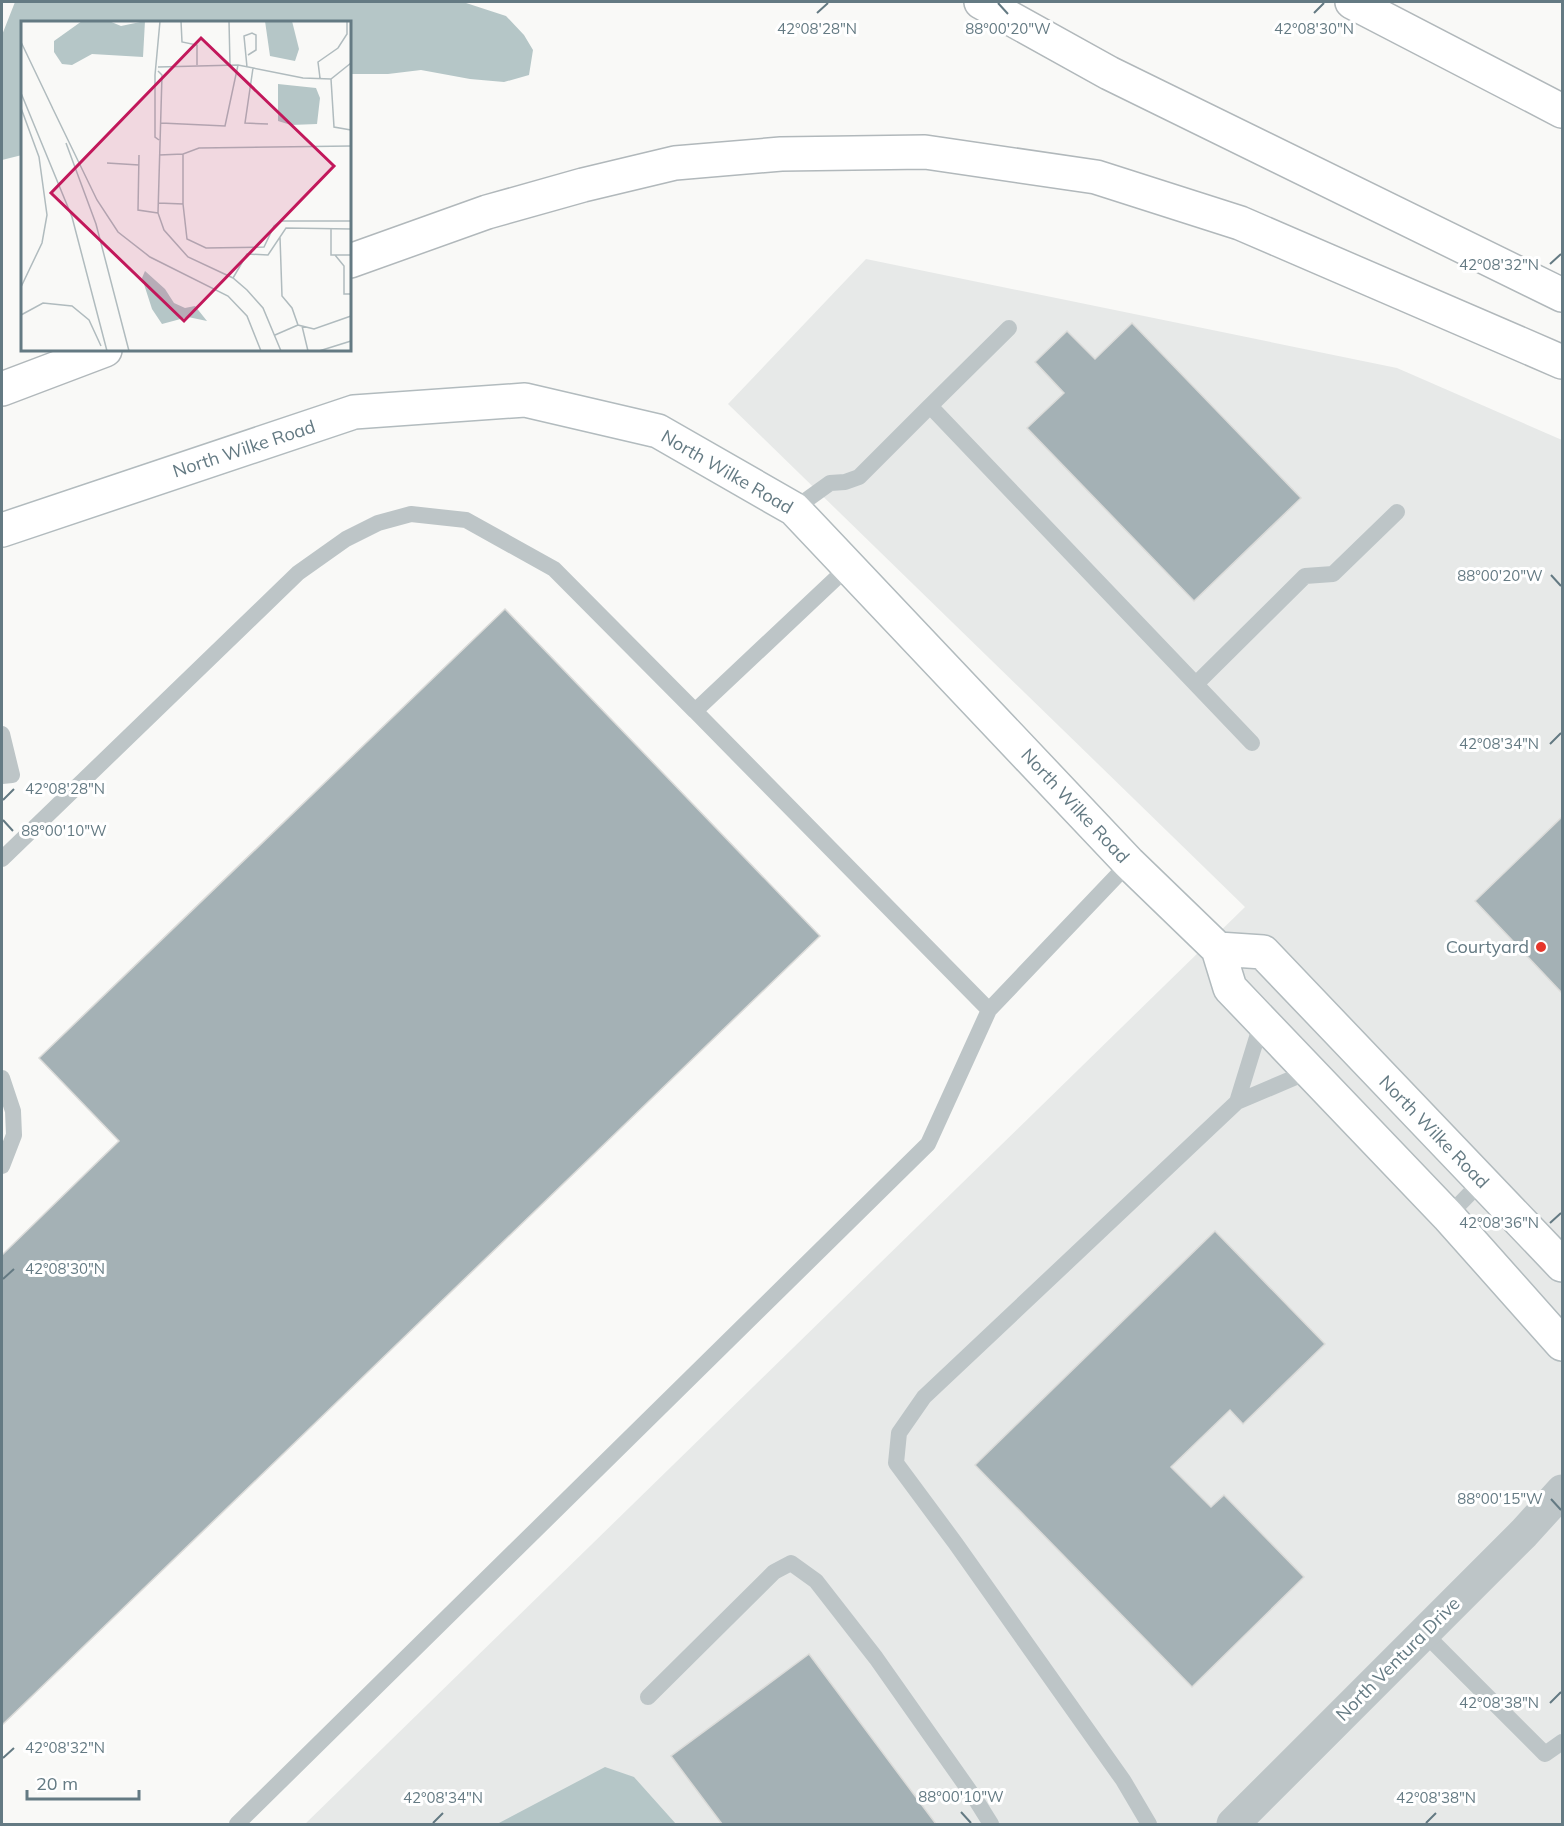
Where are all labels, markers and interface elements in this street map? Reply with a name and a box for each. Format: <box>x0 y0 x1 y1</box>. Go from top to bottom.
text: 42°08'28"N <box>777 19 857 38</box>
text: 88°00'20"W <box>965 19 1051 38</box>
text: 42°08'30"N <box>1274 19 1354 38</box>
inset map <box>21 21 351 351</box>
text: 42°08'32"N <box>1459 255 1539 274</box>
street label: North Wilke Road <box>170 415 318 482</box>
street label: North Wilke Road <box>657 424 797 519</box>
text: 88°00'20"W <box>1457 566 1543 585</box>
text: 42°08'34"N <box>1459 734 1539 753</box>
street label: North Wilke Road <box>1016 744 1134 868</box>
text: 42°08'28"N <box>25 779 105 798</box>
text: 88°00'10"W <box>21 821 107 840</box>
place label: Courtyard <box>1446 935 1529 958</box>
marker: Courtyard <box>1534 940 1548 954</box>
street label: North Wilke Road <box>1374 1070 1494 1193</box>
text: 42°08'36"N <box>1459 1213 1539 1232</box>
text: 42°08'30"N <box>25 1259 105 1278</box>
text: 88°00'15"W <box>1457 1489 1543 1508</box>
street label: North Ventura Drive <box>1331 1592 1465 1726</box>
text: 42°08'38"N <box>1459 1693 1539 1712</box>
text: 42°08'32"N <box>25 1738 105 1757</box>
scale bar <box>27 1763 140 1801</box>
text: 20 m <box>36 1772 78 1795</box>
text: 88°00'10"W <box>918 1787 1004 1806</box>
text: 42°08'34"N <box>403 1788 483 1807</box>
text: 42°08'38"N <box>1396 1788 1476 1807</box>

